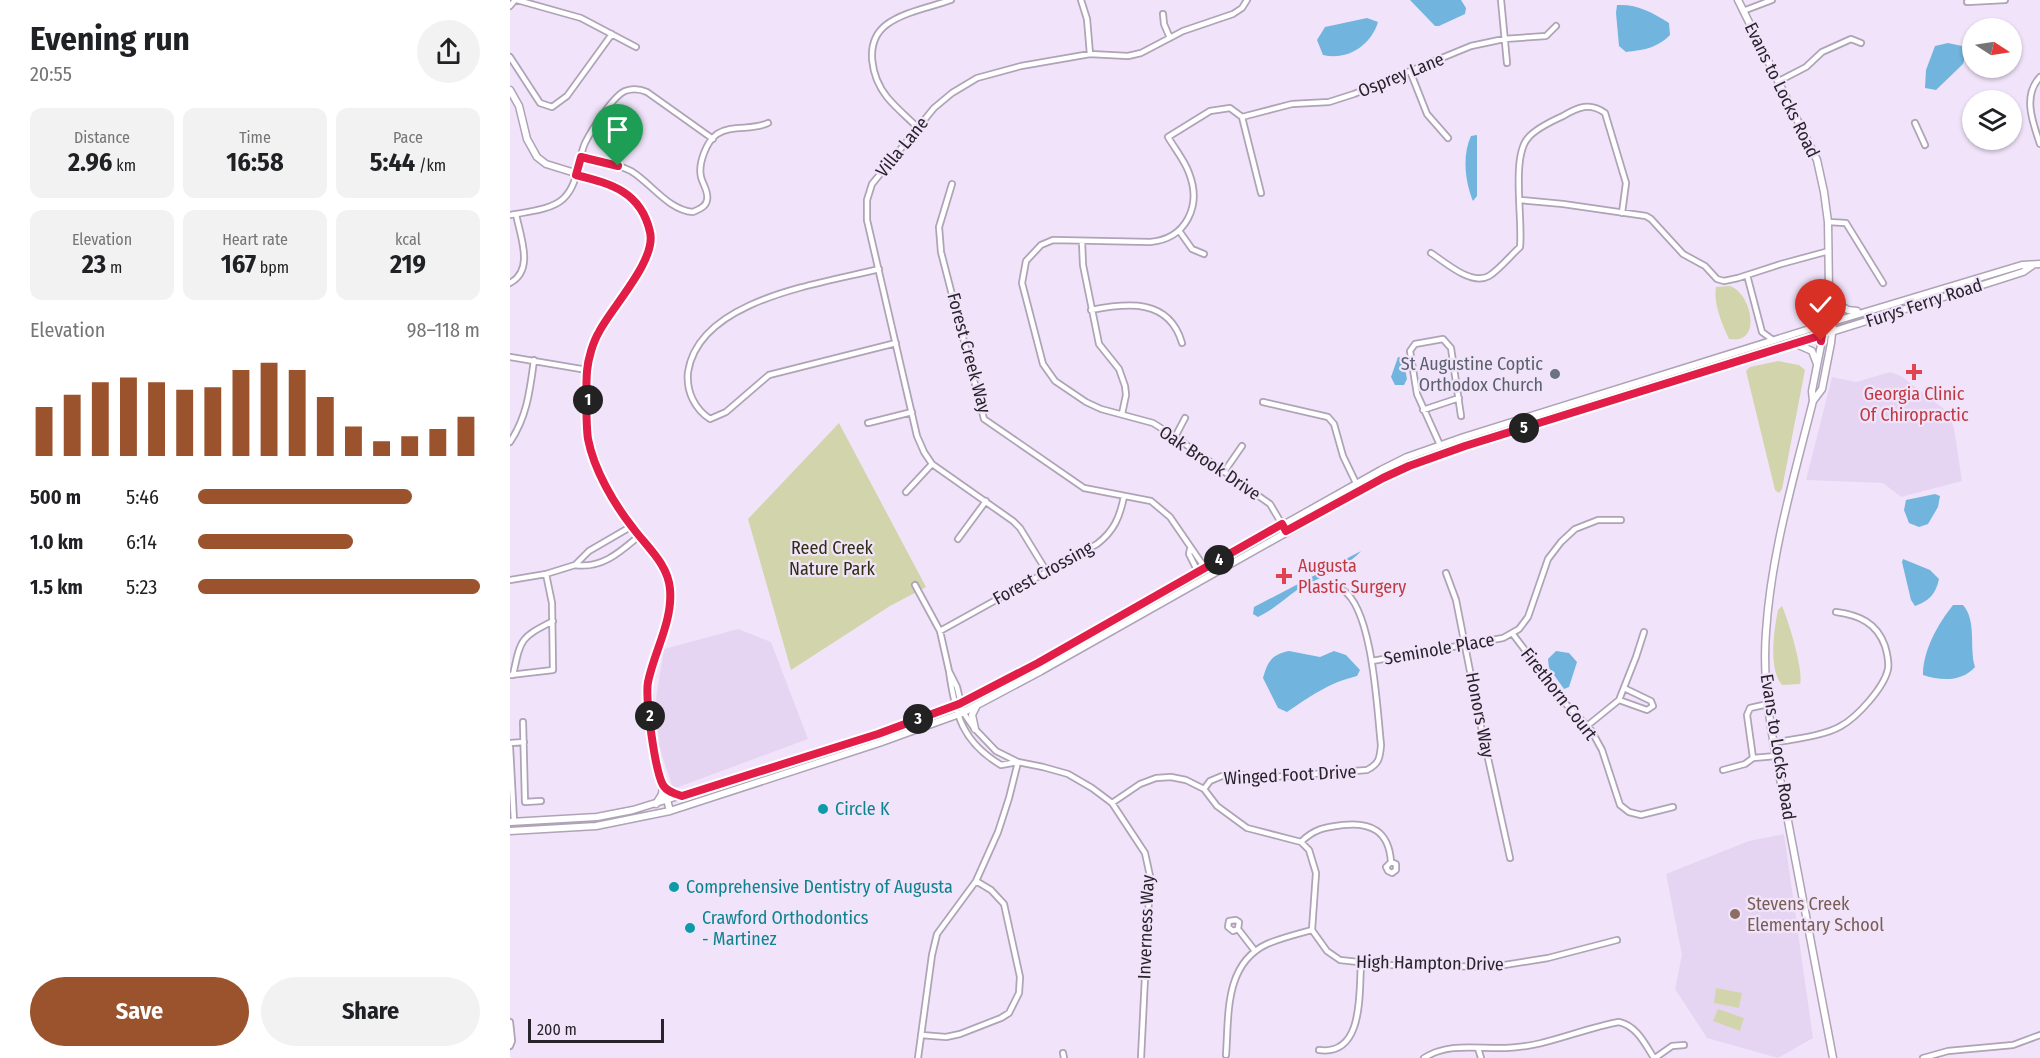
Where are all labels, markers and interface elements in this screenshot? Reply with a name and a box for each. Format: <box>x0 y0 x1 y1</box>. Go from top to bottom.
north arrow <box>1962 18 2022 78</box>
map controls <box>1962 18 2022 150</box>
text: Evening run <box>30 19 190 59</box>
street label: Evans to Locks Road <box>1740 19 1824 161</box>
button: share <box>417 20 480 83</box>
street label: Osprey Lane <box>1355 48 1447 102</box>
text: 20:55 <box>30 62 72 86</box>
button: layers <box>1962 90 2022 150</box>
pin <box>592 104 643 166</box>
street label: Villa Lane <box>871 112 933 182</box>
icon: arrive <box>601 113 634 146</box>
text: Distance <box>74 128 130 147</box>
text: Time <box>239 128 271 147</box>
text: Pace <box>393 128 423 147</box>
text: 2.96 <box>68 147 112 178</box>
text: 16:58 <box>226 147 284 178</box>
text: 5:44 <box>370 147 415 178</box>
text: km <box>112 156 136 175</box>
text: /km <box>415 156 446 175</box>
text: Elevation <box>72 230 132 249</box>
text: Heart rate <box>222 230 288 249</box>
text: kcal <box>395 230 421 249</box>
text: 23 <box>82 249 106 280</box>
text: 167 <box>221 249 256 280</box>
text: 219 <box>390 249 426 280</box>
text: m <box>106 258 122 277</box>
text: bpm <box>256 258 289 277</box>
street label: Furys Ferry Road <box>1863 274 1985 332</box>
pin <box>1795 279 1846 341</box>
icon: check <box>1804 288 1837 321</box>
street label: Forest Creek Way <box>942 290 996 416</box>
text: Elevation <box>30 318 105 342</box>
text: 98–118 m <box>407 318 480 342</box>
place label: St Augustine Coptic Orthodox Church <box>1401 353 1543 396</box>
marker: Georgia Clinic Of Chiropractic <box>1905 363 1923 381</box>
marker: St Augustine Coptic Orthodox Church <box>1548 367 1562 381</box>
place label: Georgia Clinic Of Chiropractic <box>1859 383 1969 426</box>
pin: 1 <box>573 385 603 415</box>
text: 1 <box>585 390 591 409</box>
pin: 5 <box>1509 413 1539 443</box>
text: 5 <box>1520 418 1528 437</box>
street label: Oak Brook Drive <box>1155 421 1265 505</box>
text: 500 m <box>30 485 81 509</box>
text: 5:46 <box>126 485 159 509</box>
text: 1.0 km <box>30 530 83 554</box>
text: 6:14 <box>126 530 157 554</box>
street label: Forest Crossing <box>989 536 1097 610</box>
park label: Reed Creek Nature Park <box>789 537 876 580</box>
pin: 4 <box>1204 545 1234 575</box>
text: 4 <box>1215 550 1223 569</box>
place label: Augusta Plastic Surgery <box>1298 555 1406 598</box>
marker: Augusta Plastic Surgery <box>1275 567 1293 585</box>
text: 1.5 km <box>30 575 83 599</box>
text: 5:23 <box>126 575 157 599</box>
street label: Seminole Place <box>1382 628 1496 670</box>
street label: Firethorn Court <box>1516 643 1602 745</box>
street label: Honors Way <box>1461 670 1499 760</box>
street label: Evans to Locks Road <box>1756 672 1800 822</box>
pin: 2 <box>635 701 665 731</box>
pin: 3 <box>903 704 933 734</box>
text: 2 <box>646 706 654 725</box>
text: 3 <box>914 709 922 728</box>
street label: Winged Foot Drive <box>1223 761 1357 789</box>
place label: Circle K <box>835 798 890 820</box>
marker: Circle K <box>816 802 830 816</box>
street label: Inverness Way <box>1133 874 1159 980</box>
place label: Comprehensive Dentistry of Augusta <box>686 876 953 898</box>
marker: Comprehensive Dentistry of Augusta <box>667 880 681 894</box>
place label: Stevens Creek Elementary School <box>1747 893 1884 936</box>
place label: Crawford Orthodontics - Martinez <box>702 907 869 950</box>
marker: Stevens Creek Elementary School <box>1728 907 1742 921</box>
marker: Crawford Orthodontics - Martinez <box>683 921 697 935</box>
street label: High Hampton Drive <box>1356 951 1504 975</box>
button: Save <box>30 977 249 1046</box>
button: Share <box>261 977 480 1046</box>
scale bar <box>528 1016 664 1044</box>
text: 200 m <box>537 1020 577 1039</box>

